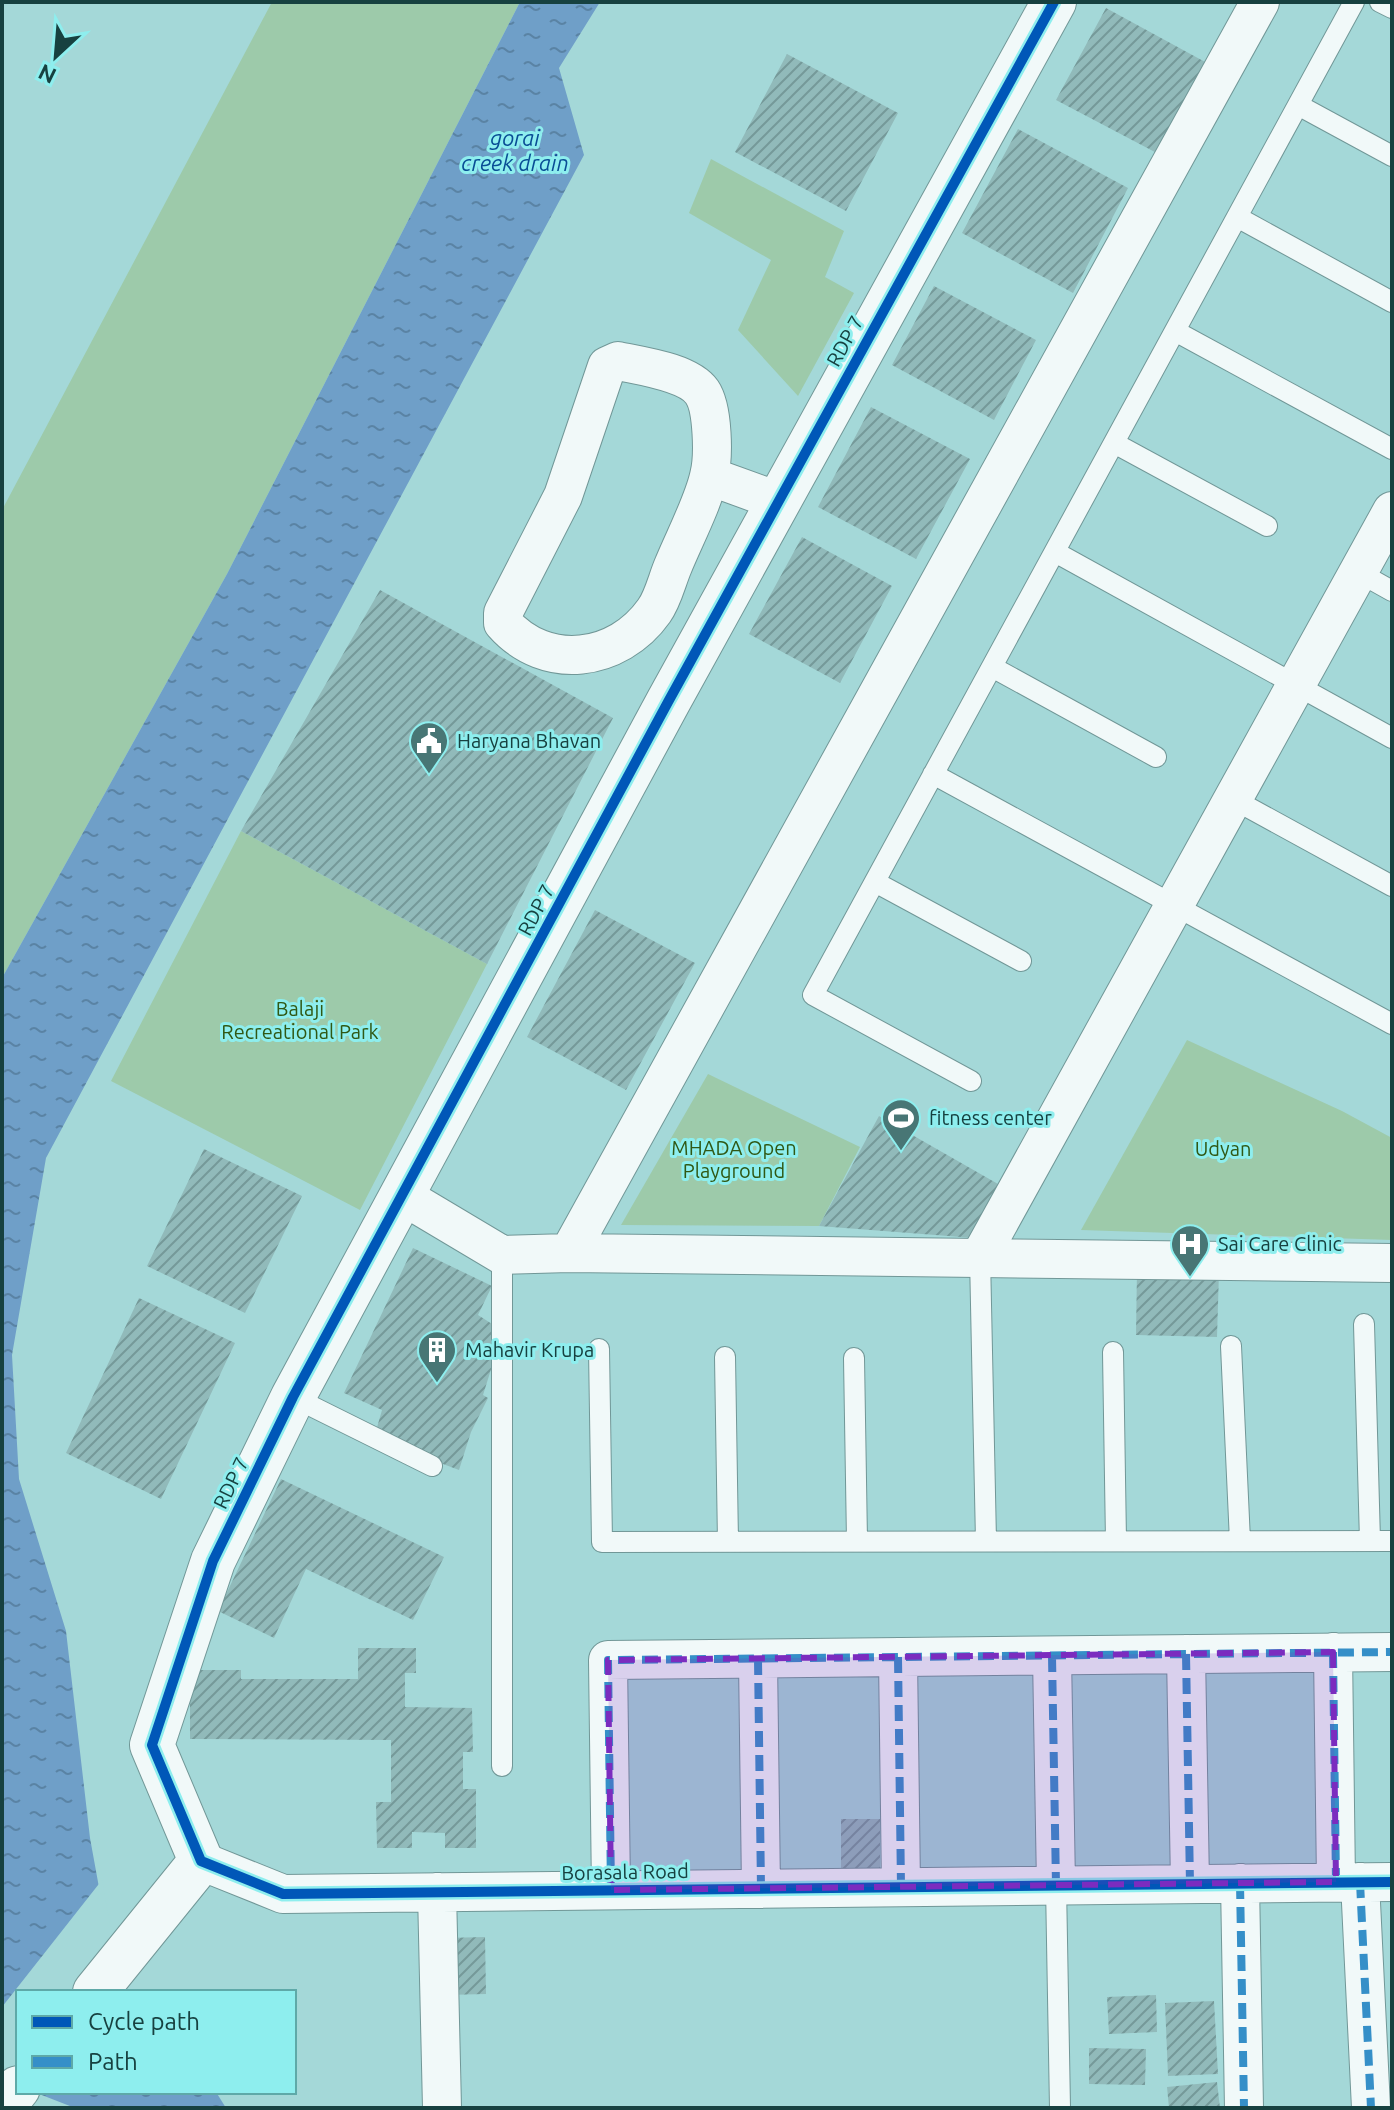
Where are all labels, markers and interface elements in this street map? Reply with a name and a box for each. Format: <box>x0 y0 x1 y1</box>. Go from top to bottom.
north arrow <box>16 16 96 96</box>
text: N <box>34 60 60 89</box>
water label: gorai creek drain <box>461 125 569 175</box>
street label: RDP 7 <box>821 311 868 370</box>
public building icon: Haryana Bhavan <box>408 720 450 775</box>
place label: Haryana Bhavan <box>457 729 601 752</box>
street label: RDP 7 <box>513 880 558 939</box>
park label: Balaji Recreational Park <box>221 997 379 1043</box>
sports icon: fitness center <box>880 1097 922 1152</box>
place label: fitness center <box>929 1106 1052 1129</box>
park label: MHADA Open Playground <box>671 1136 797 1182</box>
park label: Udyan <box>1195 1137 1251 1160</box>
hospital icon: Sai Care Clinic <box>1169 1223 1211 1278</box>
place label: Sai Care Clinic <box>1218 1232 1342 1255</box>
building icon: Mahavir Krupa <box>416 1329 458 1384</box>
place label: Mahavir Krupa <box>465 1338 594 1361</box>
street label: RDP 7 <box>208 1453 253 1512</box>
street label: Borasala Road <box>561 1859 689 1884</box>
legend <box>16 1990 296 2094</box>
text: Cycle path <box>88 2008 200 2035</box>
text: Path <box>88 2048 138 2075</box>

